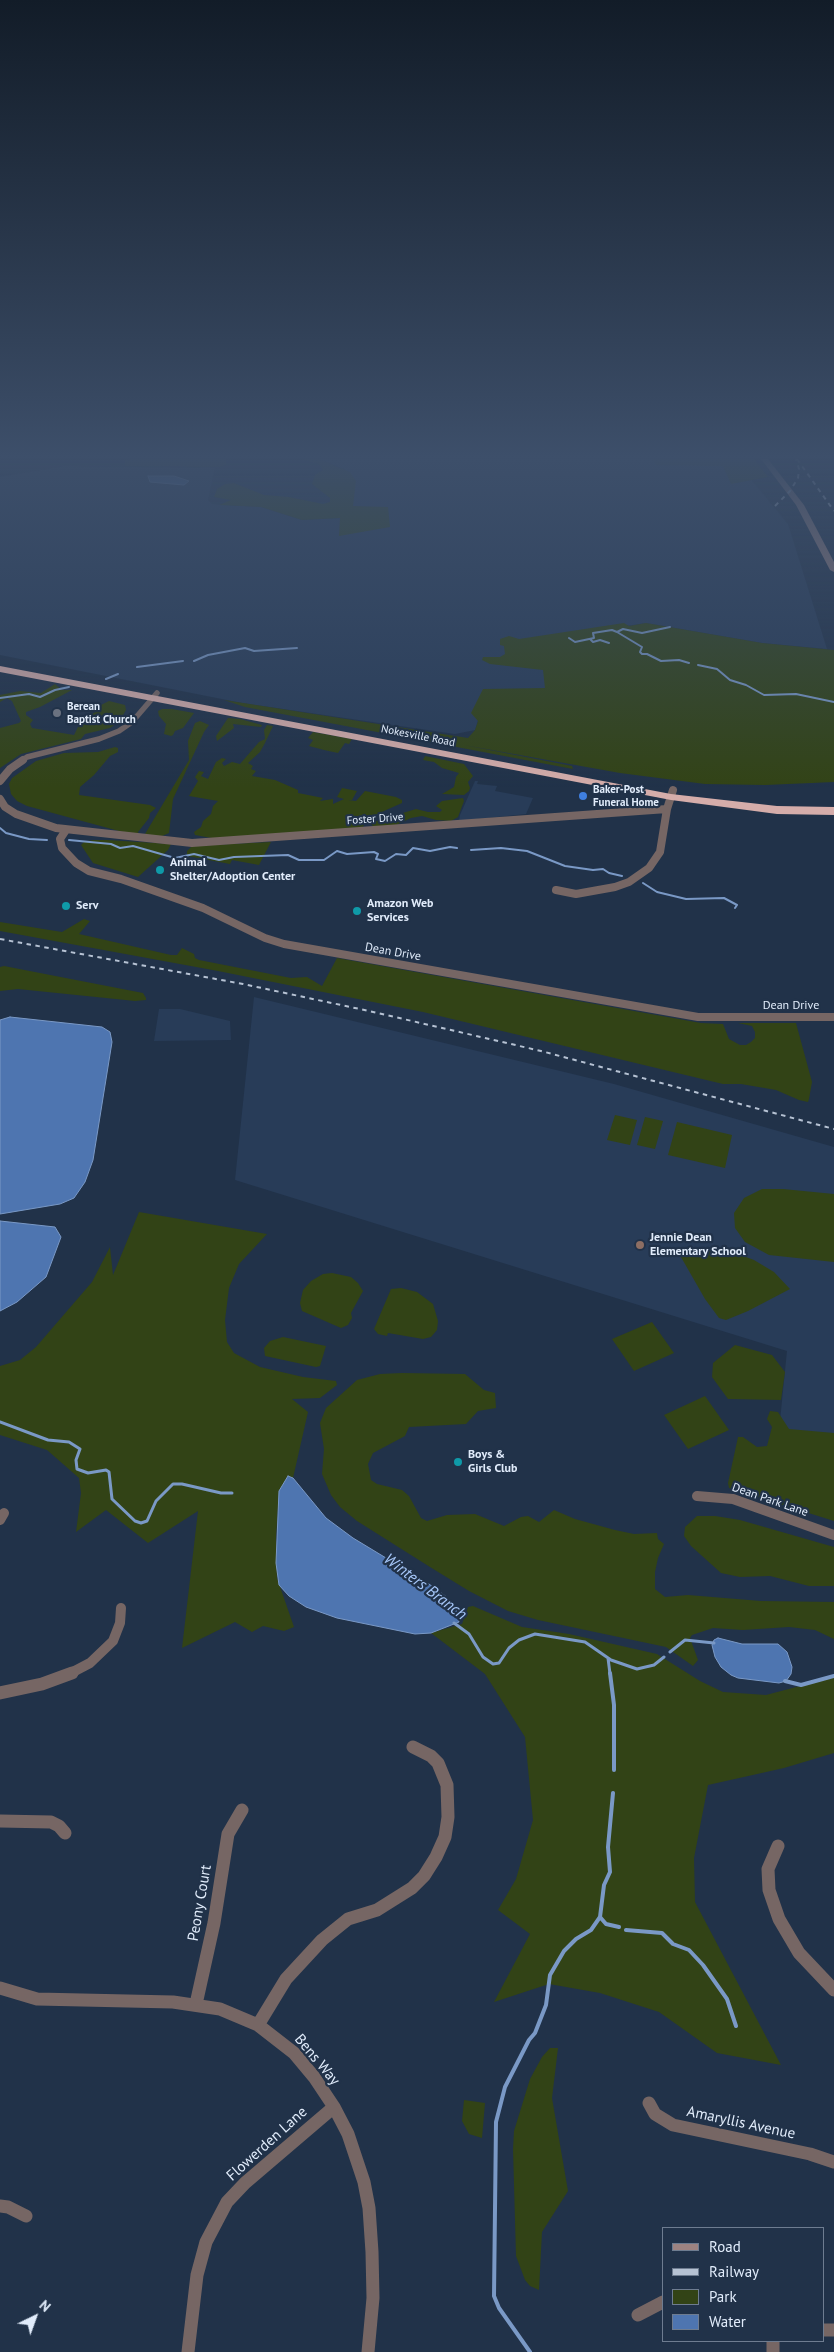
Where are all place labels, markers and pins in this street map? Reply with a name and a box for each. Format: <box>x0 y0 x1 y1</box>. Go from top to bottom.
place label: Berean Baptist Church <box>67 700 136 726</box>
marker: Berean Baptist Church <box>51 707 63 719</box>
place label: Baker-Post Funeral Home <box>593 783 659 809</box>
marker: Baker-Post Funeral Home <box>577 790 589 802</box>
place label: Animal Shelter/Adoption Center <box>170 856 295 884</box>
marker: Animal Shelter/Adoption Center <box>154 864 166 876</box>
place label: Amazon Web Services <box>367 897 434 925</box>
place label: Serv <box>76 899 98 913</box>
marker: Serv <box>60 900 72 912</box>
marker: Amazon Web Services <box>351 905 363 917</box>
place label: Jennie Dean Elementary School <box>650 1231 746 1259</box>
marker: Jennie Dean Elementary School <box>634 1239 646 1251</box>
place label: Boys & Girls Club <box>468 1448 517 1476</box>
marker: Boys & Girls Club <box>452 1456 464 1468</box>

